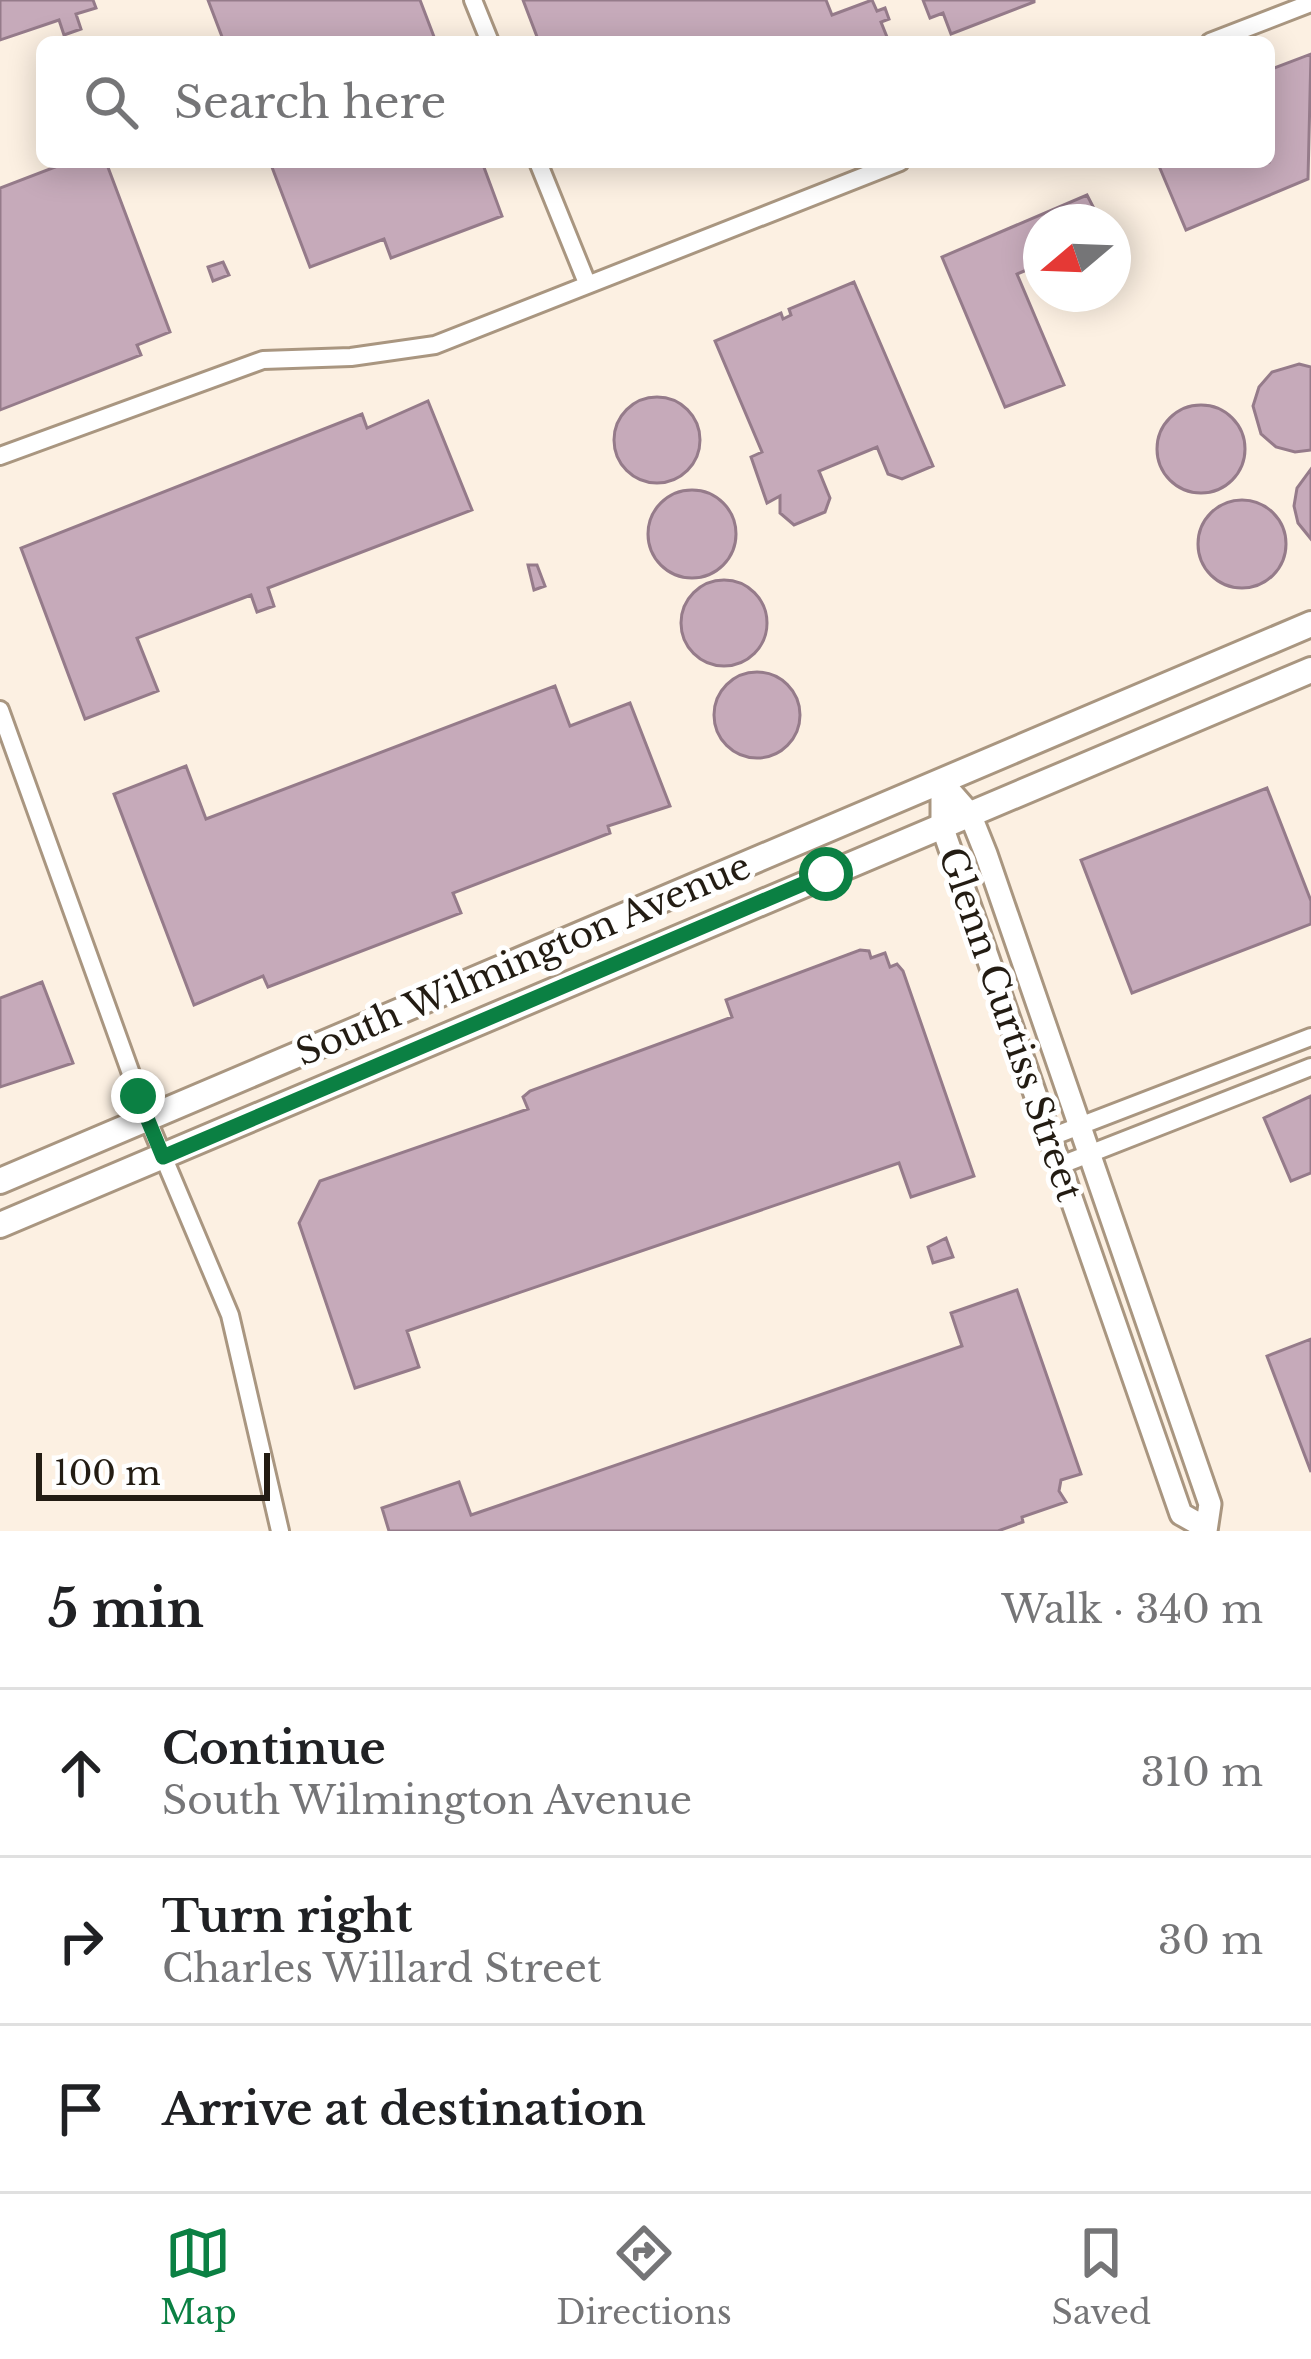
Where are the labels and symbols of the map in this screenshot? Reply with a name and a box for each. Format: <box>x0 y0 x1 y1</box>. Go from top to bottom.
north arrow <box>1023 204 1131 312</box>
street label: Glenn Curtiss Street <box>929 841 1092 1207</box>
street label: South Wilmington Avenue <box>289 843 757 1076</box>
route start <box>799 847 853 901</box>
route end <box>111 1069 165 1123</box>
scale bar <box>36 1447 270 1500</box>

